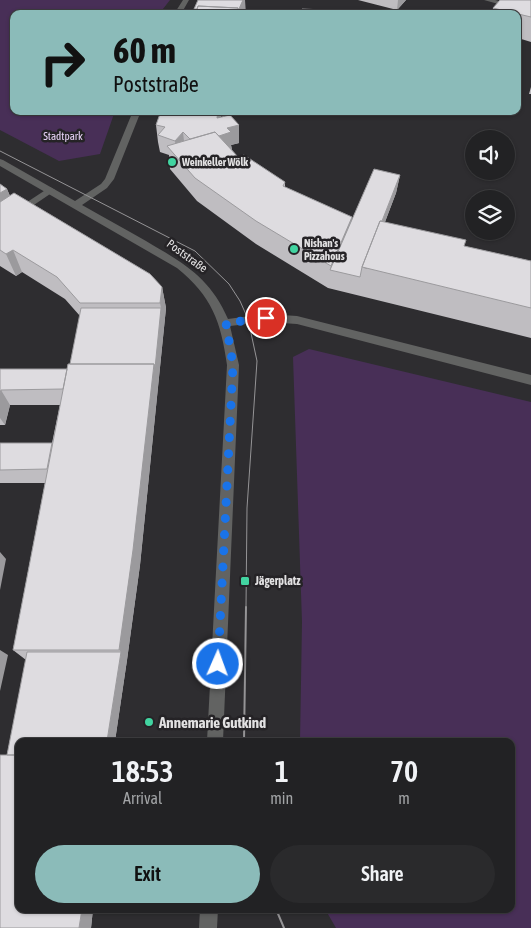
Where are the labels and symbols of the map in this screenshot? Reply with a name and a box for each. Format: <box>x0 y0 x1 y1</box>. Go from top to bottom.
park label: Stadtpark <box>43 130 83 142</box>
marker: Weinkeller Wölk <box>166 156 178 168</box>
place label: Weinkeller Wölk <box>181 156 248 168</box>
street label: Poststraße <box>164 237 210 275</box>
place label: Nishan's Pizzahous <box>304 237 345 262</box>
marker: Nishan's Pizzahous <box>288 243 300 255</box>
pin <box>245 297 287 339</box>
place label: Jägerplatz <box>254 574 301 588</box>
marker: Jägerplatz <box>239 575 251 587</box>
position arrow <box>191 637 243 689</box>
place label: Annemarie Gutkind <box>158 714 266 731</box>
marker: Annemarie Gutkind <box>143 716 155 728</box>

